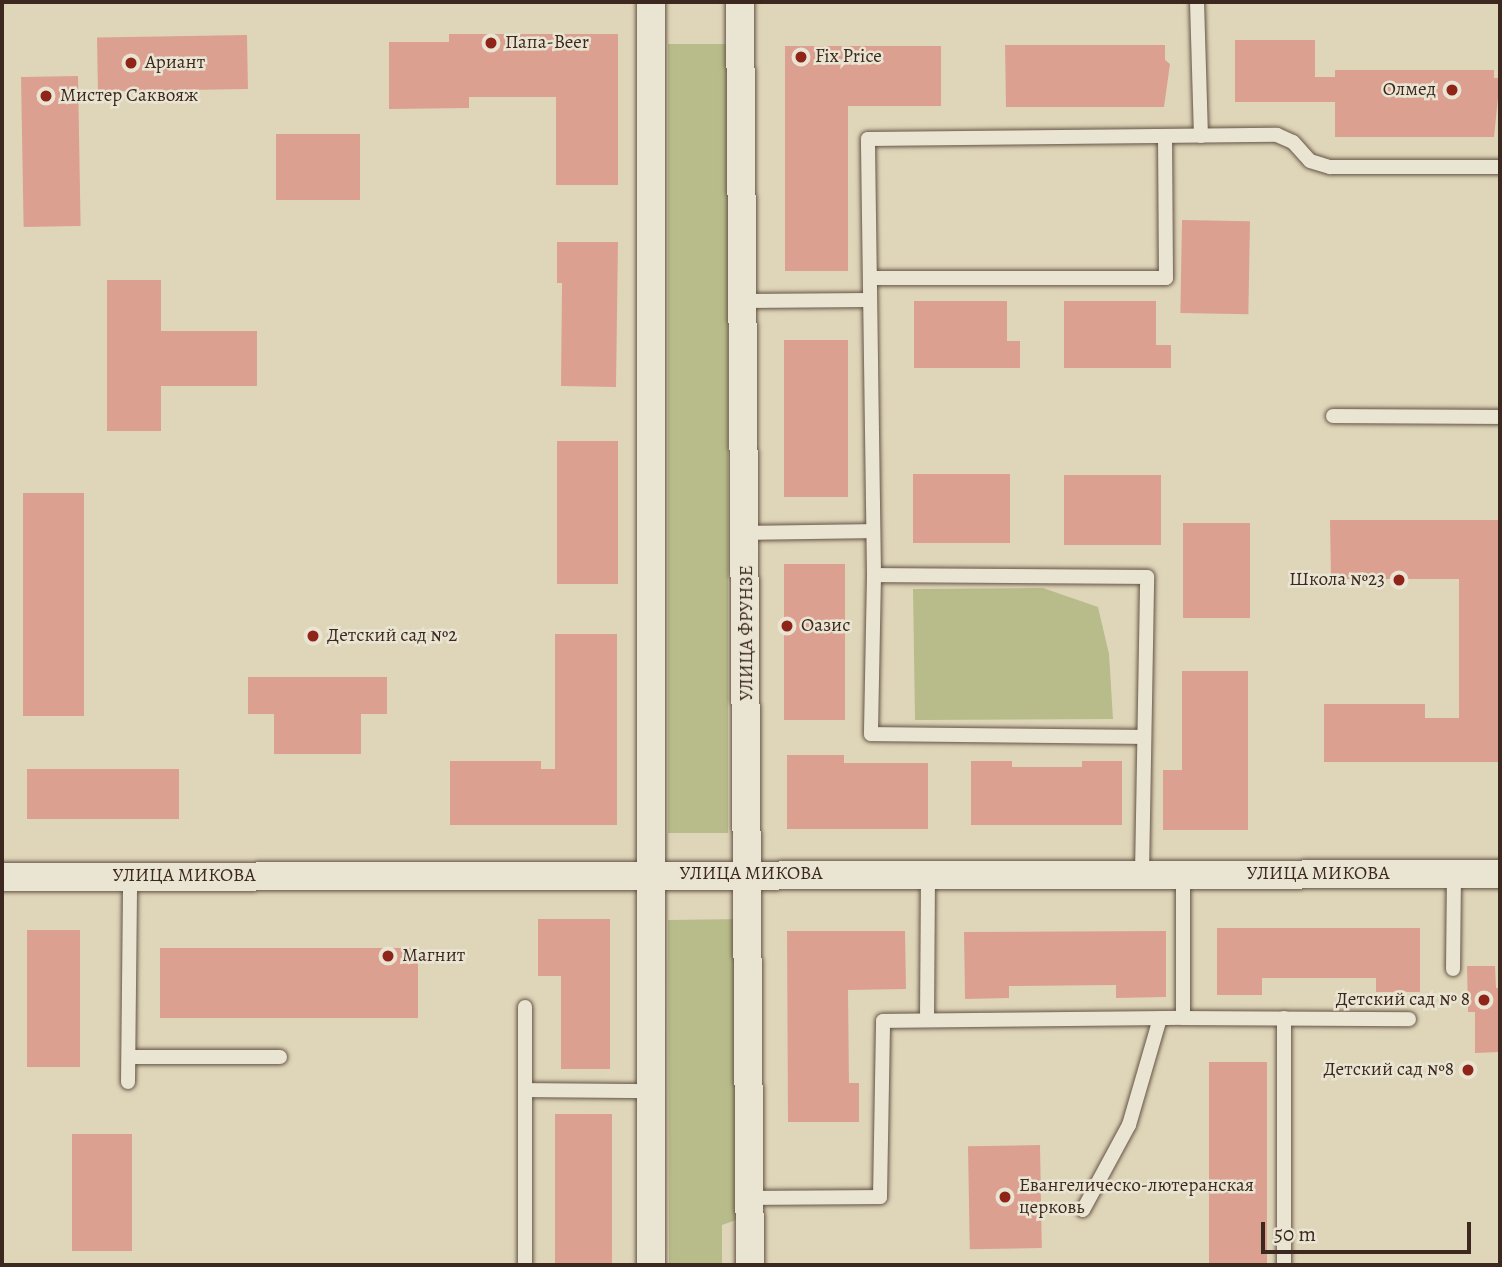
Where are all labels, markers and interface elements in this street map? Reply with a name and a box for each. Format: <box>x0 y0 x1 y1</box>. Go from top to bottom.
place label: Папа-Beer <box>505 32 589 54</box>
marker: Папа-Beer <box>483 35 499 51</box>
place label: Fix Price <box>815 46 882 68</box>
marker: Fix Price <box>793 49 809 65</box>
place label: Ариант <box>145 52 205 74</box>
marker: Ариант <box>123 55 139 71</box>
place label: Олмед <box>1383 79 1436 101</box>
marker: Олмед <box>1442 80 1462 100</box>
place label: Мистер Саквояж <box>60 85 198 107</box>
marker: Мистер Саквояж <box>38 88 54 104</box>
street label: УЛИЦА ФРУНЗЕ <box>736 565 758 701</box>
place label: Школа №23 <box>1289 569 1385 591</box>
marker: Школа №23 <box>1391 572 1407 588</box>
place label: Оазис <box>801 615 850 637</box>
marker: Оазис <box>779 618 795 634</box>
place label: Детский сад №2 <box>327 625 457 647</box>
marker: Детский сад №2 <box>305 628 321 644</box>
street label: УЛИЦА МИКОВА <box>679 863 823 885</box>
street label: УЛИЦА МИКОВА <box>1246 863 1390 885</box>
street label: УЛИЦА МИКОВА <box>112 865 256 887</box>
place label: Магнит <box>402 945 465 967</box>
marker: Магнит <box>380 948 396 964</box>
place label: Детский сад № 8 <box>1336 989 1470 1011</box>
marker: Детский сад № 8 <box>1476 992 1492 1008</box>
place label: Детский сад №8 <box>1323 1059 1454 1081</box>
marker: Детский сад №8 <box>1460 1062 1476 1078</box>
place label: Евангелическо-лютеранская церковь <box>1019 1175 1254 1219</box>
marker: Евангелическо-лютеранская церковь <box>997 1189 1013 1205</box>
scale bar <box>1264 1208 1474 1252</box>
text: 50 m <box>1274 1220 1316 1248</box>

